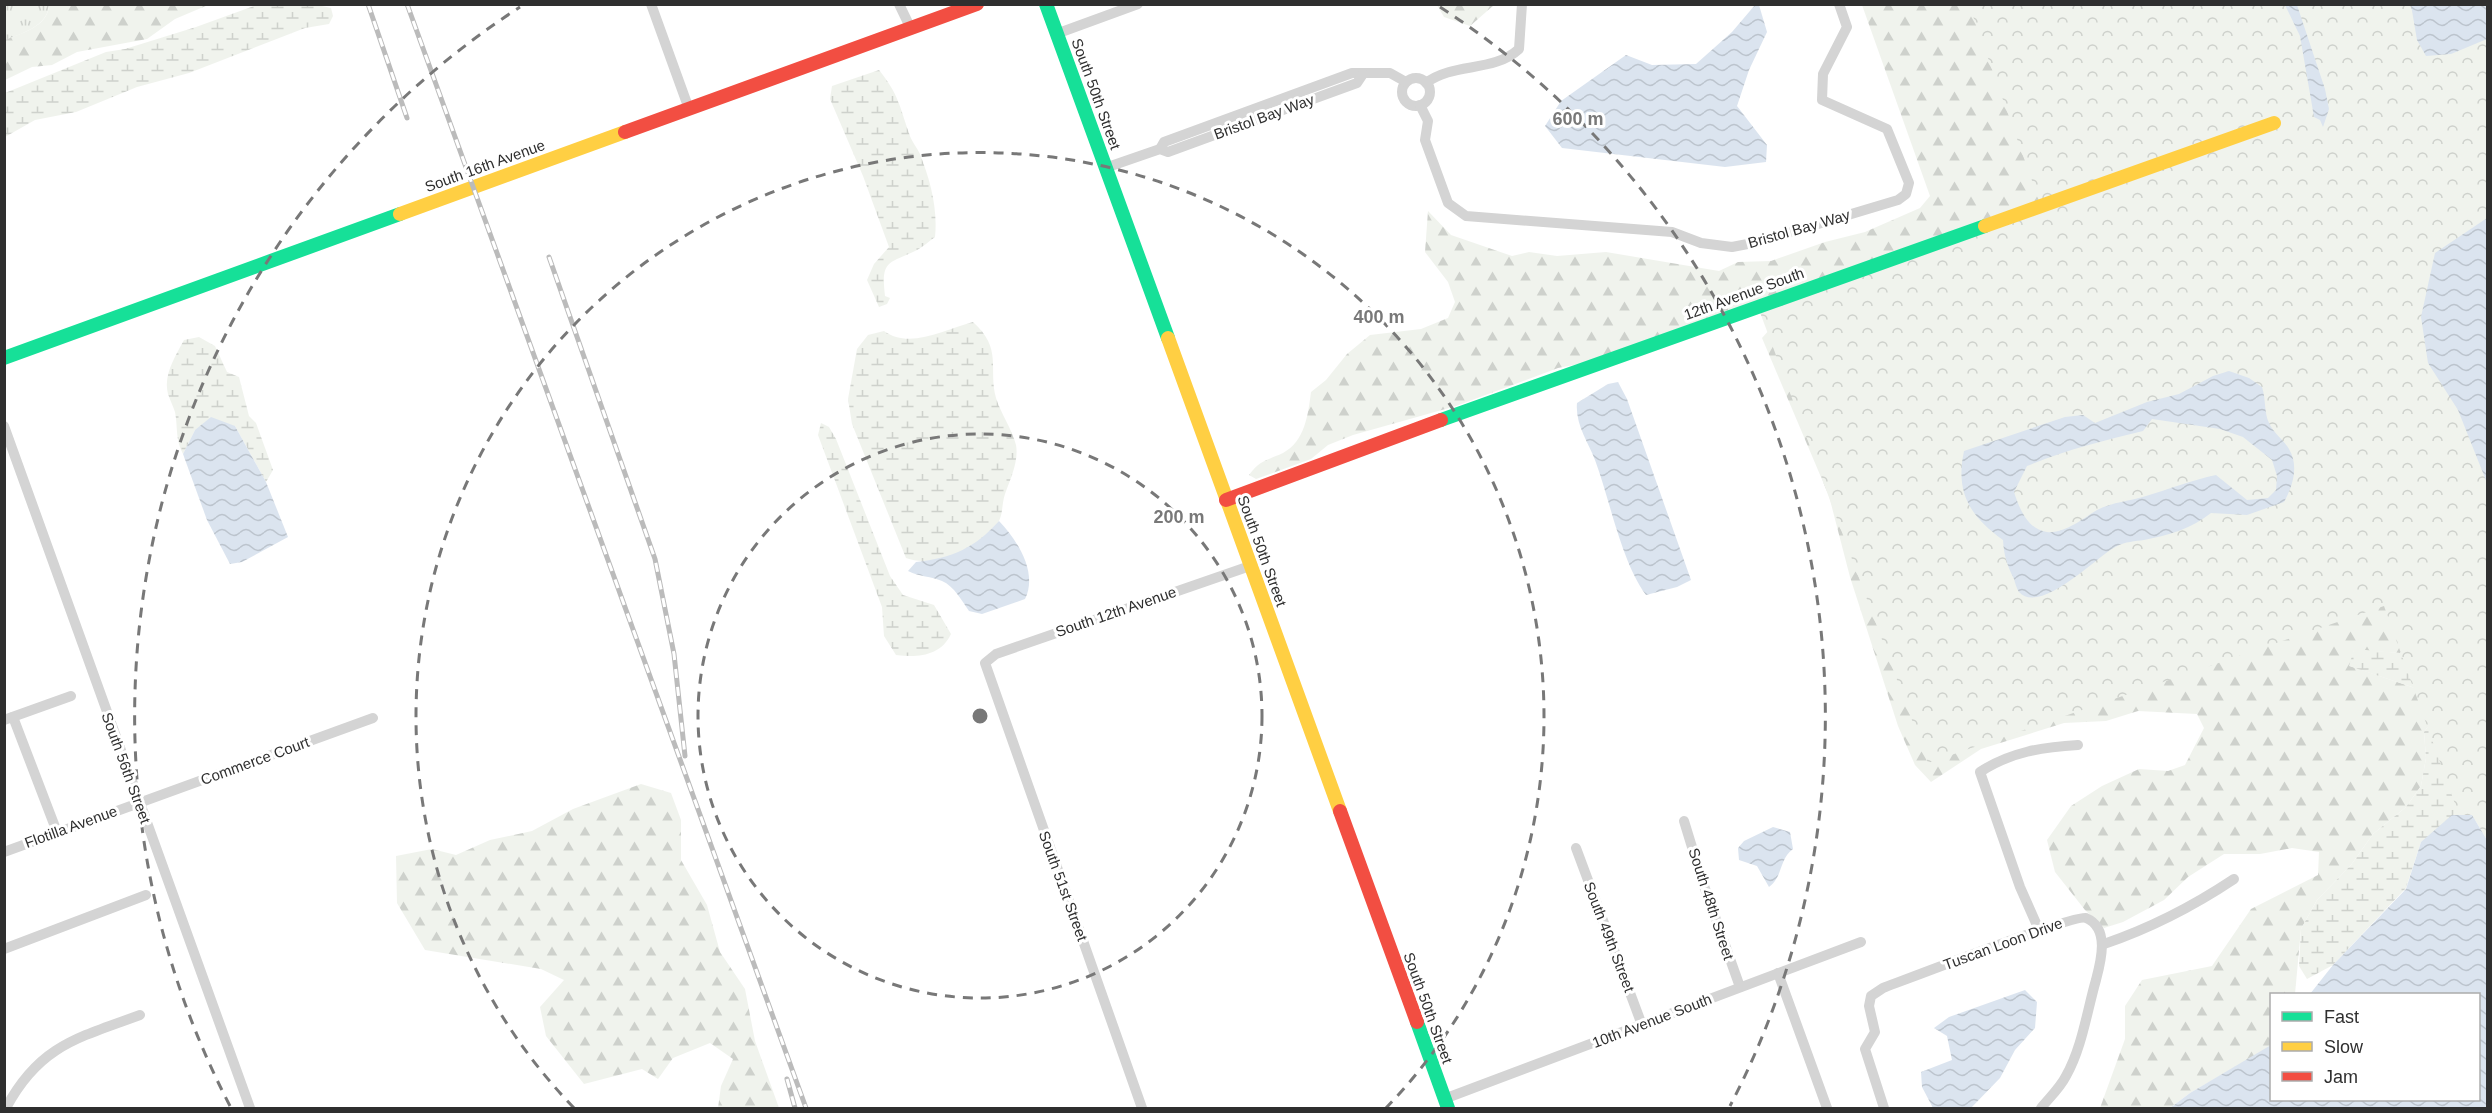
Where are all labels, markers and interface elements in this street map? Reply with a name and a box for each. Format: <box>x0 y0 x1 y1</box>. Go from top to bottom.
street label: South 50th Street <box>1069 36 1125 152</box>
street label: Bristol Bay Way <box>1211 90 1317 143</box>
text: 600 m <box>1552 109 1604 129</box>
street label: South 16th Avenue <box>422 136 547 195</box>
street label: Bristol Bay Way <box>1746 206 1852 251</box>
street label: 12th Avenue South <box>1681 264 1806 323</box>
text: 400 m <box>1353 307 1405 327</box>
street label: South 50th Street <box>1235 493 1291 609</box>
text: 200 m <box>1153 507 1205 527</box>
street label: South 12th Avenue <box>1053 583 1178 640</box>
centre of rings <box>970 706 990 726</box>
street label: South 56th Street <box>99 710 155 826</box>
street label: Commerce Court <box>198 733 312 788</box>
street label: Flotilla Avenue <box>22 802 119 851</box>
street label: South 51st Street <box>1036 828 1092 944</box>
street label: South 48th Street <box>1685 846 1738 963</box>
street label: South 49th Street <box>1581 879 1639 995</box>
street label: Tuscan Loon Drive <box>1941 914 2065 973</box>
street label: South 50th Street <box>1401 950 1457 1066</box>
street label: 10th Avenue South <box>1590 990 1714 1051</box>
legend <box>2270 993 2480 1101</box>
text: Fast <box>2324 1007 2359 1027</box>
text: Slow <box>2324 1037 2364 1057</box>
text: Jam <box>2324 1067 2358 1087</box>

